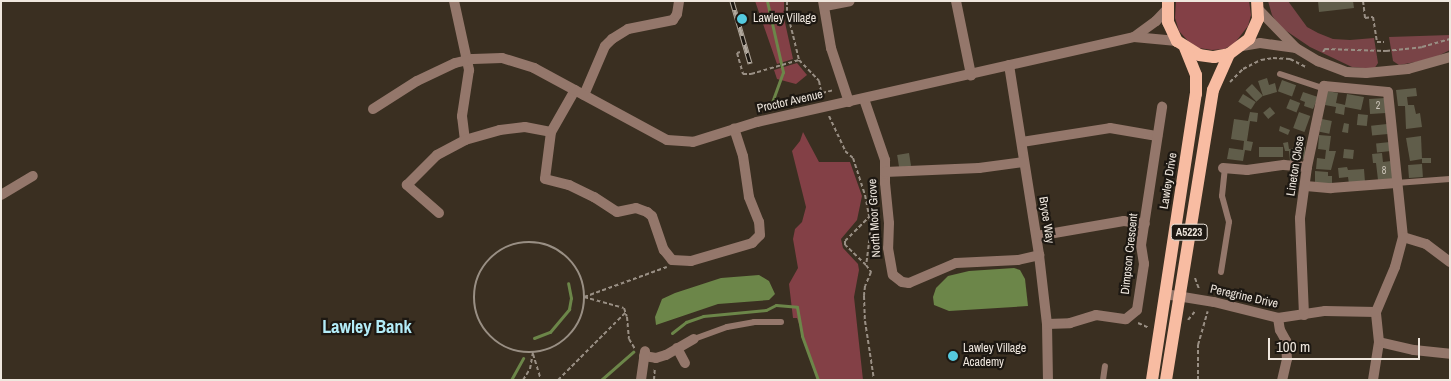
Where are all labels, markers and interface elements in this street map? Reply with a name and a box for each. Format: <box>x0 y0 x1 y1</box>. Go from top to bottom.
marker: Lawley Village <box>735 12 749 26</box>
place label: Lawley Village <box>753 12 816 26</box>
street label: Proctor Avenue <box>755 87 825 117</box>
house number: 2 <box>1376 100 1380 112</box>
street label: Lineton Close <box>1284 135 1308 197</box>
street label: Lawley Drive <box>1157 152 1181 210</box>
house number: 8 <box>1382 165 1386 177</box>
street label: North Moor Grove <box>866 178 884 258</box>
street label: Bryce Way <box>1035 196 1057 244</box>
street label: Dimpson Crescent <box>1119 213 1141 295</box>
road number: A5223 <box>1170 223 1208 240</box>
street label: Peregrine Drive <box>1209 282 1279 312</box>
district label: Lawley Bank <box>322 316 412 338</box>
scale bar <box>1271 328 1424 360</box>
text: 100 m <box>1276 336 1310 357</box>
place label: Lawley Village Academy <box>963 342 1026 370</box>
marker: Lawley Village Academy <box>947 350 959 362</box>

